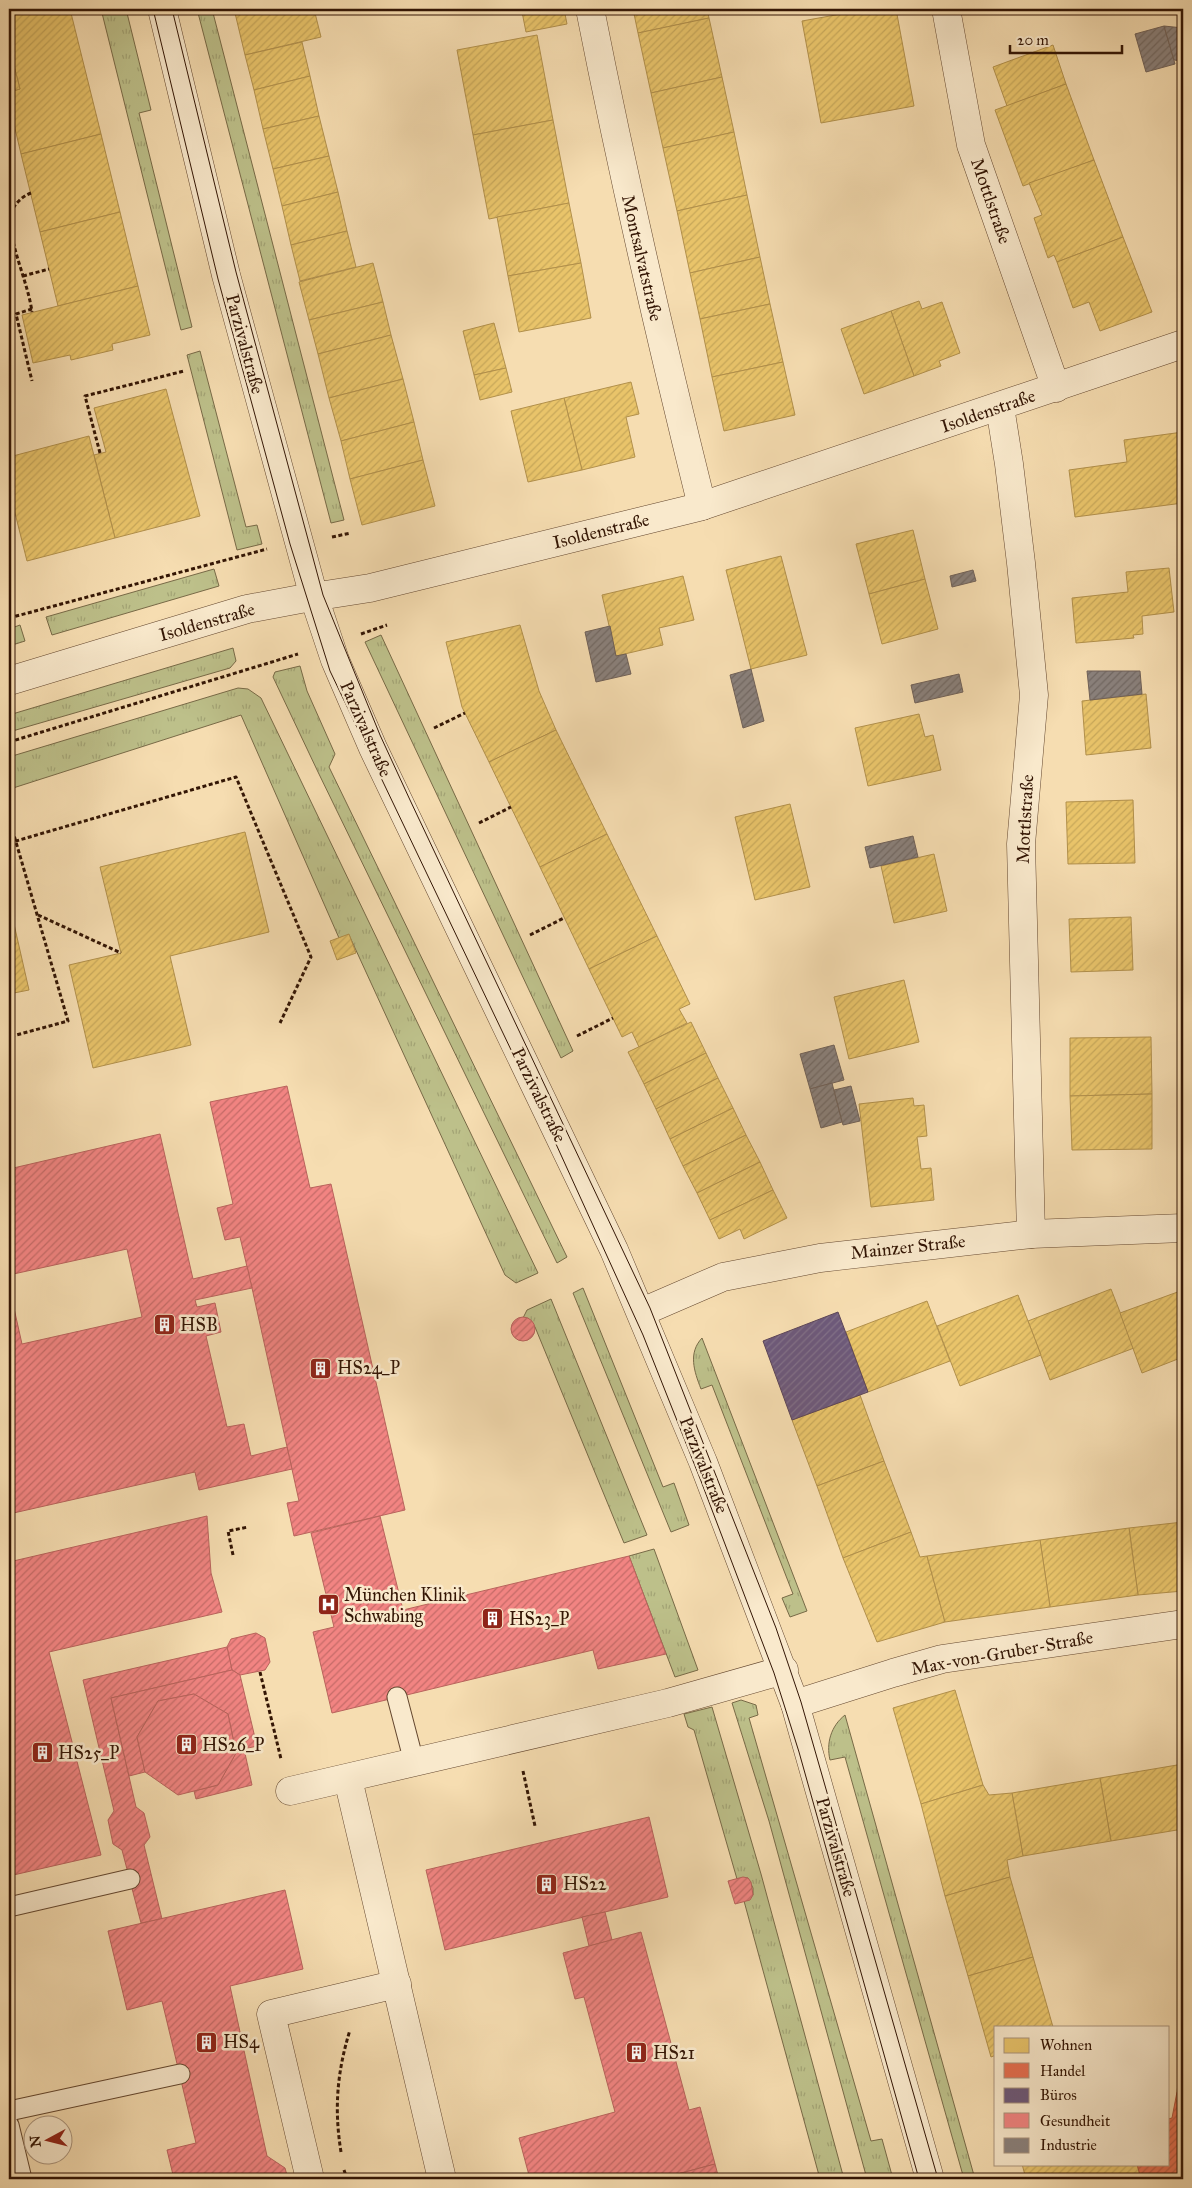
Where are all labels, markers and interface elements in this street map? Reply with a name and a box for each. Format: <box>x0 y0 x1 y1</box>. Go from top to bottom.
scale bar <box>1010 22 1122 54</box>
text: 20 m <box>1017 31 1049 49</box>
street label: Mottlstraße <box>966 155 1016 247</box>
street label: Montsalvatstraße <box>617 193 667 323</box>
street label: Parzivalstraße <box>221 292 269 396</box>
street label: Isoldenstraße <box>938 385 1038 437</box>
street label: Isoldenstraße <box>551 508 651 554</box>
street label: Isoldenstraße <box>157 598 257 646</box>
street label: Parzivalstraße <box>335 678 397 780</box>
street label: Mottlstraße <box>1012 774 1038 864</box>
street label: Parzivalstraße <box>507 1044 571 1146</box>
street label: Mainzer Straße <box>850 1230 966 1264</box>
building icon: HSB <box>152 1313 176 1337</box>
place label: HSB <box>180 1314 218 1336</box>
building icon: HS24_P <box>309 1356 333 1380</box>
place label: HS24_P <box>337 1357 400 1379</box>
street label: Parzivalstraße <box>675 1413 733 1517</box>
place label: München Klinik Schwabing <box>344 1584 467 1628</box>
hospital icon: München Klinik Schwabing <box>316 1593 340 1617</box>
building icon: HS23_P <box>481 1607 505 1631</box>
place label: HS23_P <box>509 1608 569 1630</box>
street label: Max-von-Gruber-Straße <box>909 1626 1095 1680</box>
building icon: HS26_P <box>174 1733 198 1757</box>
place label: HS26_P <box>202 1734 264 1756</box>
building icon: HS25_P <box>30 1741 54 1765</box>
place label: HS25_P <box>58 1742 119 1764</box>
street label: Parzivalstraße <box>811 1795 861 1899</box>
building icon: HS22 <box>535 1872 559 1896</box>
place label: HS22 <box>563 1873 607 1895</box>
legend <box>994 2026 1170 2166</box>
building icon: HS4 <box>195 2030 219 2054</box>
place label: HS4 <box>223 2031 260 2053</box>
text: Wohnen <box>1040 2036 1092 2054</box>
building icon: HS21 <box>625 2041 649 2065</box>
place label: HS21 <box>653 2042 695 2064</box>
text: Handel <box>1040 2062 1086 2080</box>
text: Büros <box>1040 2086 1077 2104</box>
text: Gesundheit <box>1040 2112 1111 2130</box>
north arrow <box>22 2116 72 2166</box>
text: N <box>26 2134 45 2148</box>
text: Industrie <box>1040 2136 1097 2154</box>

